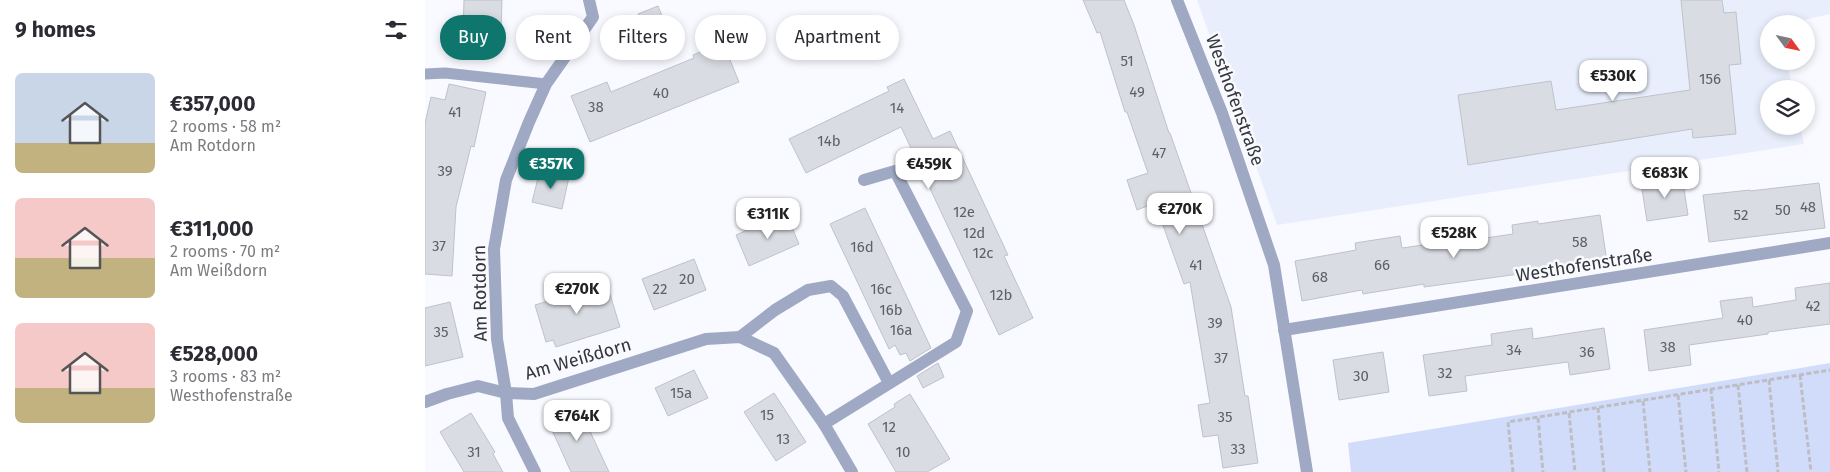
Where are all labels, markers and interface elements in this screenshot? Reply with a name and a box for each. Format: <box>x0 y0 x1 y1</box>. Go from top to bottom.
chip: Buy <box>440 15 506 60</box>
chip: Rent <box>516 15 590 60</box>
chip: Filters <box>600 15 685 60</box>
chip: New <box>695 15 766 60</box>
chip: Apartment <box>776 15 899 60</box>
north arrow <box>1760 15 1815 70</box>
map controls <box>1760 15 1815 135</box>
icon: filters <box>382 16 410 44</box>
text: 9 homes <box>15 17 96 43</box>
street label: Westhofenstraße <box>1201 31 1269 169</box>
house number: 51 <box>1120 52 1134 70</box>
pin: €530K <box>1578 59 1648 102</box>
text: €530K <box>1590 66 1636 85</box>
house number: 156 <box>1699 70 1721 88</box>
button: layers <box>1760 80 1815 135</box>
house number: 49 <box>1129 83 1145 101</box>
house number: 40 <box>653 84 669 102</box>
text: €357,000 <box>170 91 255 117</box>
icon: home <box>55 93 115 153</box>
house number: 38 <box>588 98 604 116</box>
house number: 14 <box>890 99 904 117</box>
house number: 41 <box>448 103 462 121</box>
text: 2 rooms · 58 m² <box>170 117 281 136</box>
house number: 14b <box>817 132 841 150</box>
text: Am Rotdorn <box>170 136 256 155</box>
house number: 47 <box>1152 144 1166 162</box>
pin: €357K <box>516 148 586 190</box>
pin: €459K <box>894 148 964 190</box>
text: €357K <box>529 154 573 173</box>
text: €459K <box>906 154 952 173</box>
pin: €683K <box>1630 156 1700 199</box>
house number: 39 <box>437 162 453 180</box>
text: €683K <box>1642 163 1688 182</box>
pin: €270K <box>1145 192 1215 235</box>
pin: €311K <box>733 198 803 240</box>
house number: 48 <box>1800 198 1816 216</box>
text: €270K <box>1158 199 1202 218</box>
house number: 50 <box>1775 201 1791 219</box>
house number: 12e <box>953 203 975 221</box>
text: €311K <box>747 204 789 223</box>
house number: 52 <box>1734 206 1748 224</box>
text: €311,000 <box>170 216 254 242</box>
pin: €528K <box>1419 216 1489 259</box>
icon: home <box>55 218 115 278</box>
text: €528K <box>1431 223 1477 242</box>
house number: 12d <box>963 224 985 242</box>
house number: 58 <box>1572 233 1588 251</box>
house number: 37 <box>432 237 446 255</box>
house number: 16d <box>850 238 874 256</box>
text: 2 rooms · 70 m² <box>170 242 280 261</box>
street label: Westhofenstraße <box>1514 243 1654 287</box>
street label: Am Rotdorn <box>468 244 492 342</box>
house number: 12c <box>973 244 993 262</box>
house number: 41 <box>1189 256 1203 274</box>
house number: 66 <box>1374 256 1390 274</box>
text: Am Weißdorn <box>170 261 267 280</box>
house number: 68 <box>1312 268 1328 286</box>
house number: 20 <box>679 270 695 288</box>
pin: €270K <box>542 272 612 315</box>
text: €270K <box>555 279 599 298</box>
house number: 22 <box>653 280 667 298</box>
house number: 16c <box>870 280 892 298</box>
house number: 12b <box>990 286 1012 304</box>
house number: 42 <box>1805 297 1821 315</box>
house number: 16b <box>879 301 903 319</box>
house number: 40 <box>1737 311 1753 329</box>
house number: 39 <box>1207 314 1223 332</box>
house number: 16a <box>890 321 912 339</box>
house number: 35 <box>433 323 449 341</box>
street label: Am Weißdorn <box>522 333 634 385</box>
house number: 38 <box>1660 338 1676 356</box>
text: €528,000 <box>170 341 258 367</box>
house number: 34 <box>1506 341 1522 359</box>
icon: home <box>55 343 115 403</box>
house number: 36 <box>1579 343 1595 361</box>
house number: 37 <box>1214 349 1228 367</box>
house number: 32 <box>1438 364 1452 382</box>
text: 3 rooms · 83 m² <box>170 367 281 386</box>
house number: 30 <box>1353 367 1369 385</box>
house number: 15a <box>670 384 692 402</box>
text: Westhofenstraße <box>170 386 293 405</box>
pin: €764K <box>542 400 612 442</box>
text: €764K <box>555 406 599 425</box>
house number: 15 <box>760 406 774 424</box>
house number: 35 <box>1217 408 1233 426</box>
house number: 12 <box>882 418 896 436</box>
house number: 13 <box>776 430 790 448</box>
house number: 33 <box>1231 440 1245 458</box>
house number: 31 <box>467 443 481 461</box>
house number: 10 <box>896 443 910 461</box>

